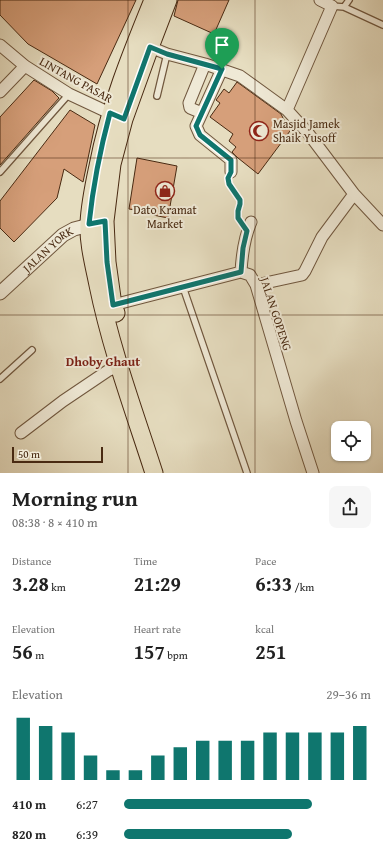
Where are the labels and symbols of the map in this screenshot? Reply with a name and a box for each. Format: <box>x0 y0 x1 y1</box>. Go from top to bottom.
pin <box>205 28 239 69</box>
street label: LINTANG PASAR <box>37 52 116 107</box>
place label: Masjid Jamek Shaik Yusoff <box>273 115 341 146</box>
mosque icon: Masjid Jamek Shaik Yusoff <box>248 120 270 142</box>
shop icon: Dato Kramat Market <box>154 180 176 202</box>
place label: Dato Kramat Market <box>133 201 197 232</box>
street label: JALAN YORK <box>17 222 77 277</box>
street label: JALAN GOPENG <box>256 273 296 353</box>
district label: Dhoby Ghaut <box>66 352 140 371</box>
scale bar <box>12 445 103 464</box>

